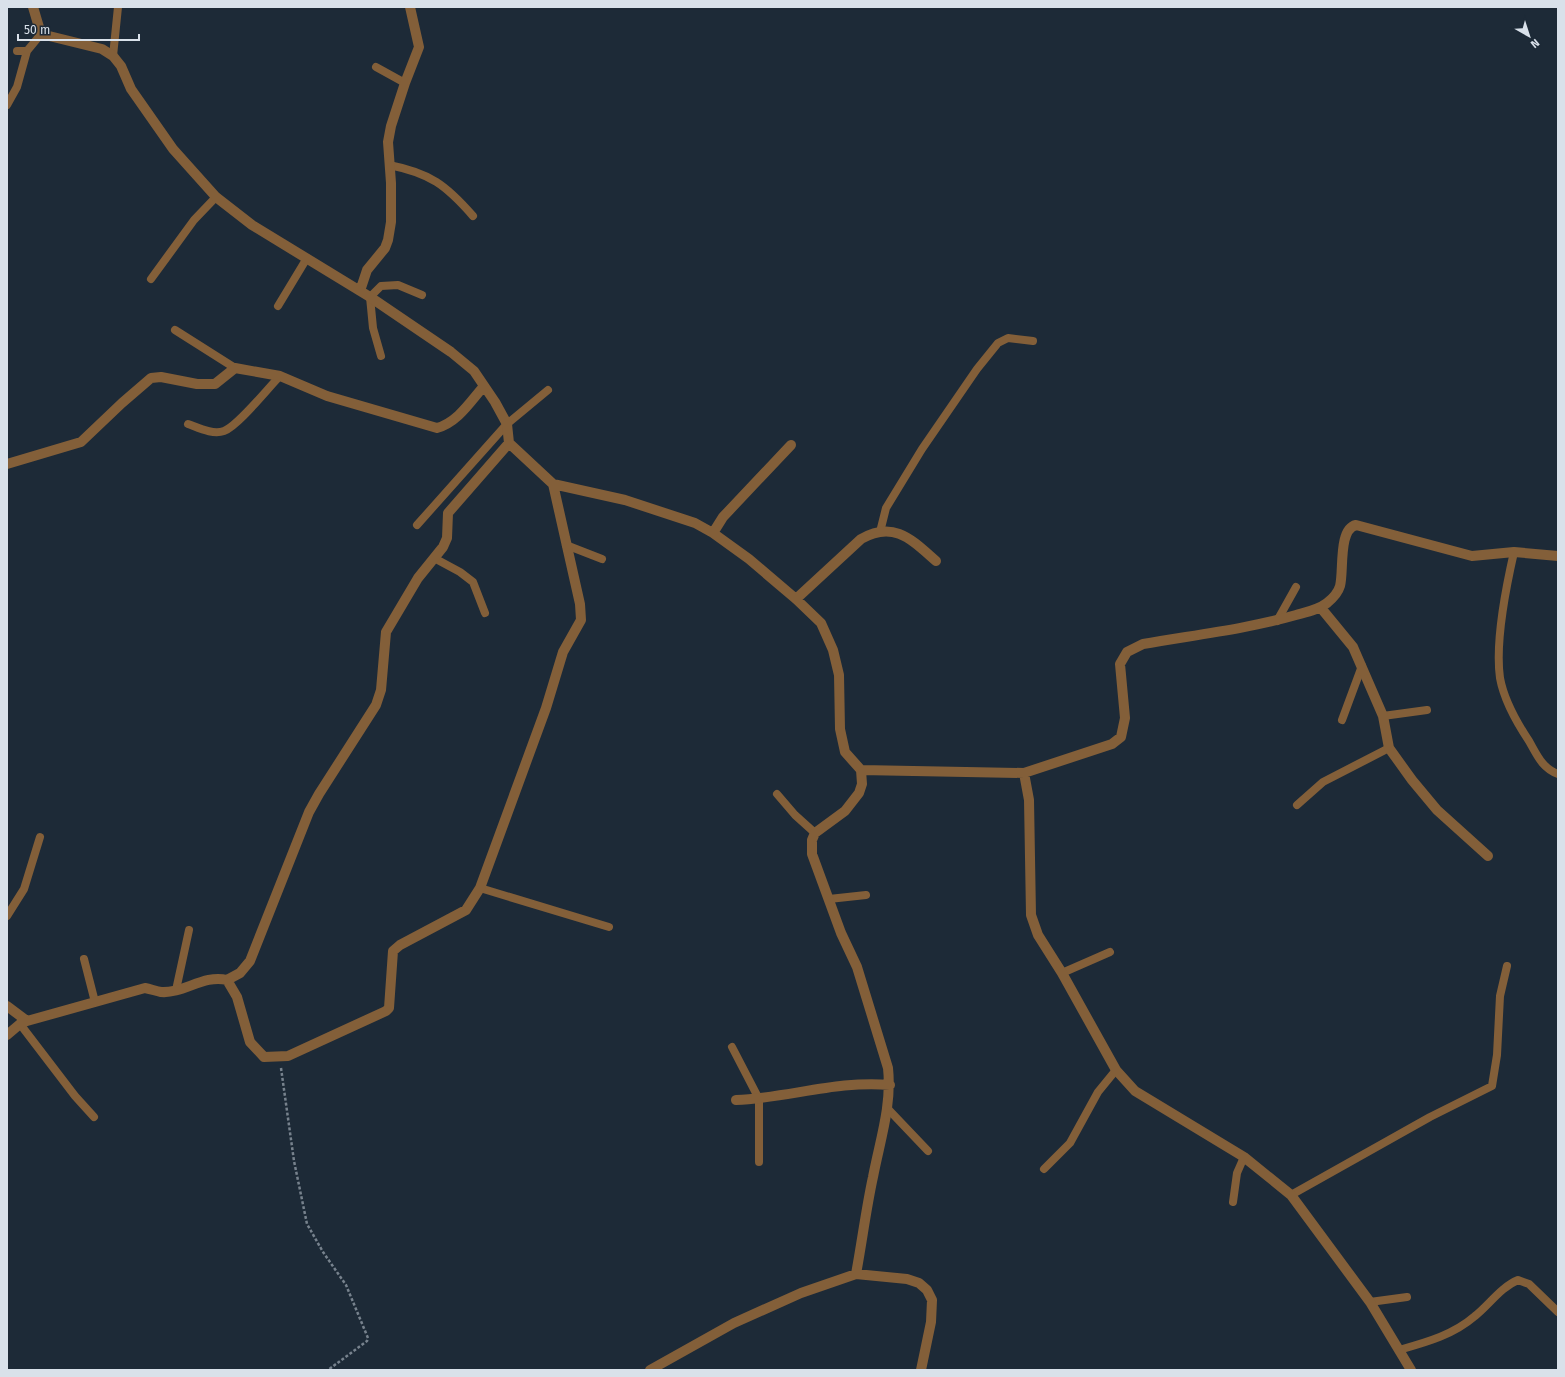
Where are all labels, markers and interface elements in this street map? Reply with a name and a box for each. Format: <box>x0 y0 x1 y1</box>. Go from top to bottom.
scale bar <box>18 16 139 42</box>
north arrow <box>1509 16 1549 56</box>
text: 50 m <box>24 23 50 37</box>
text: N <box>1528 36 1542 51</box>

